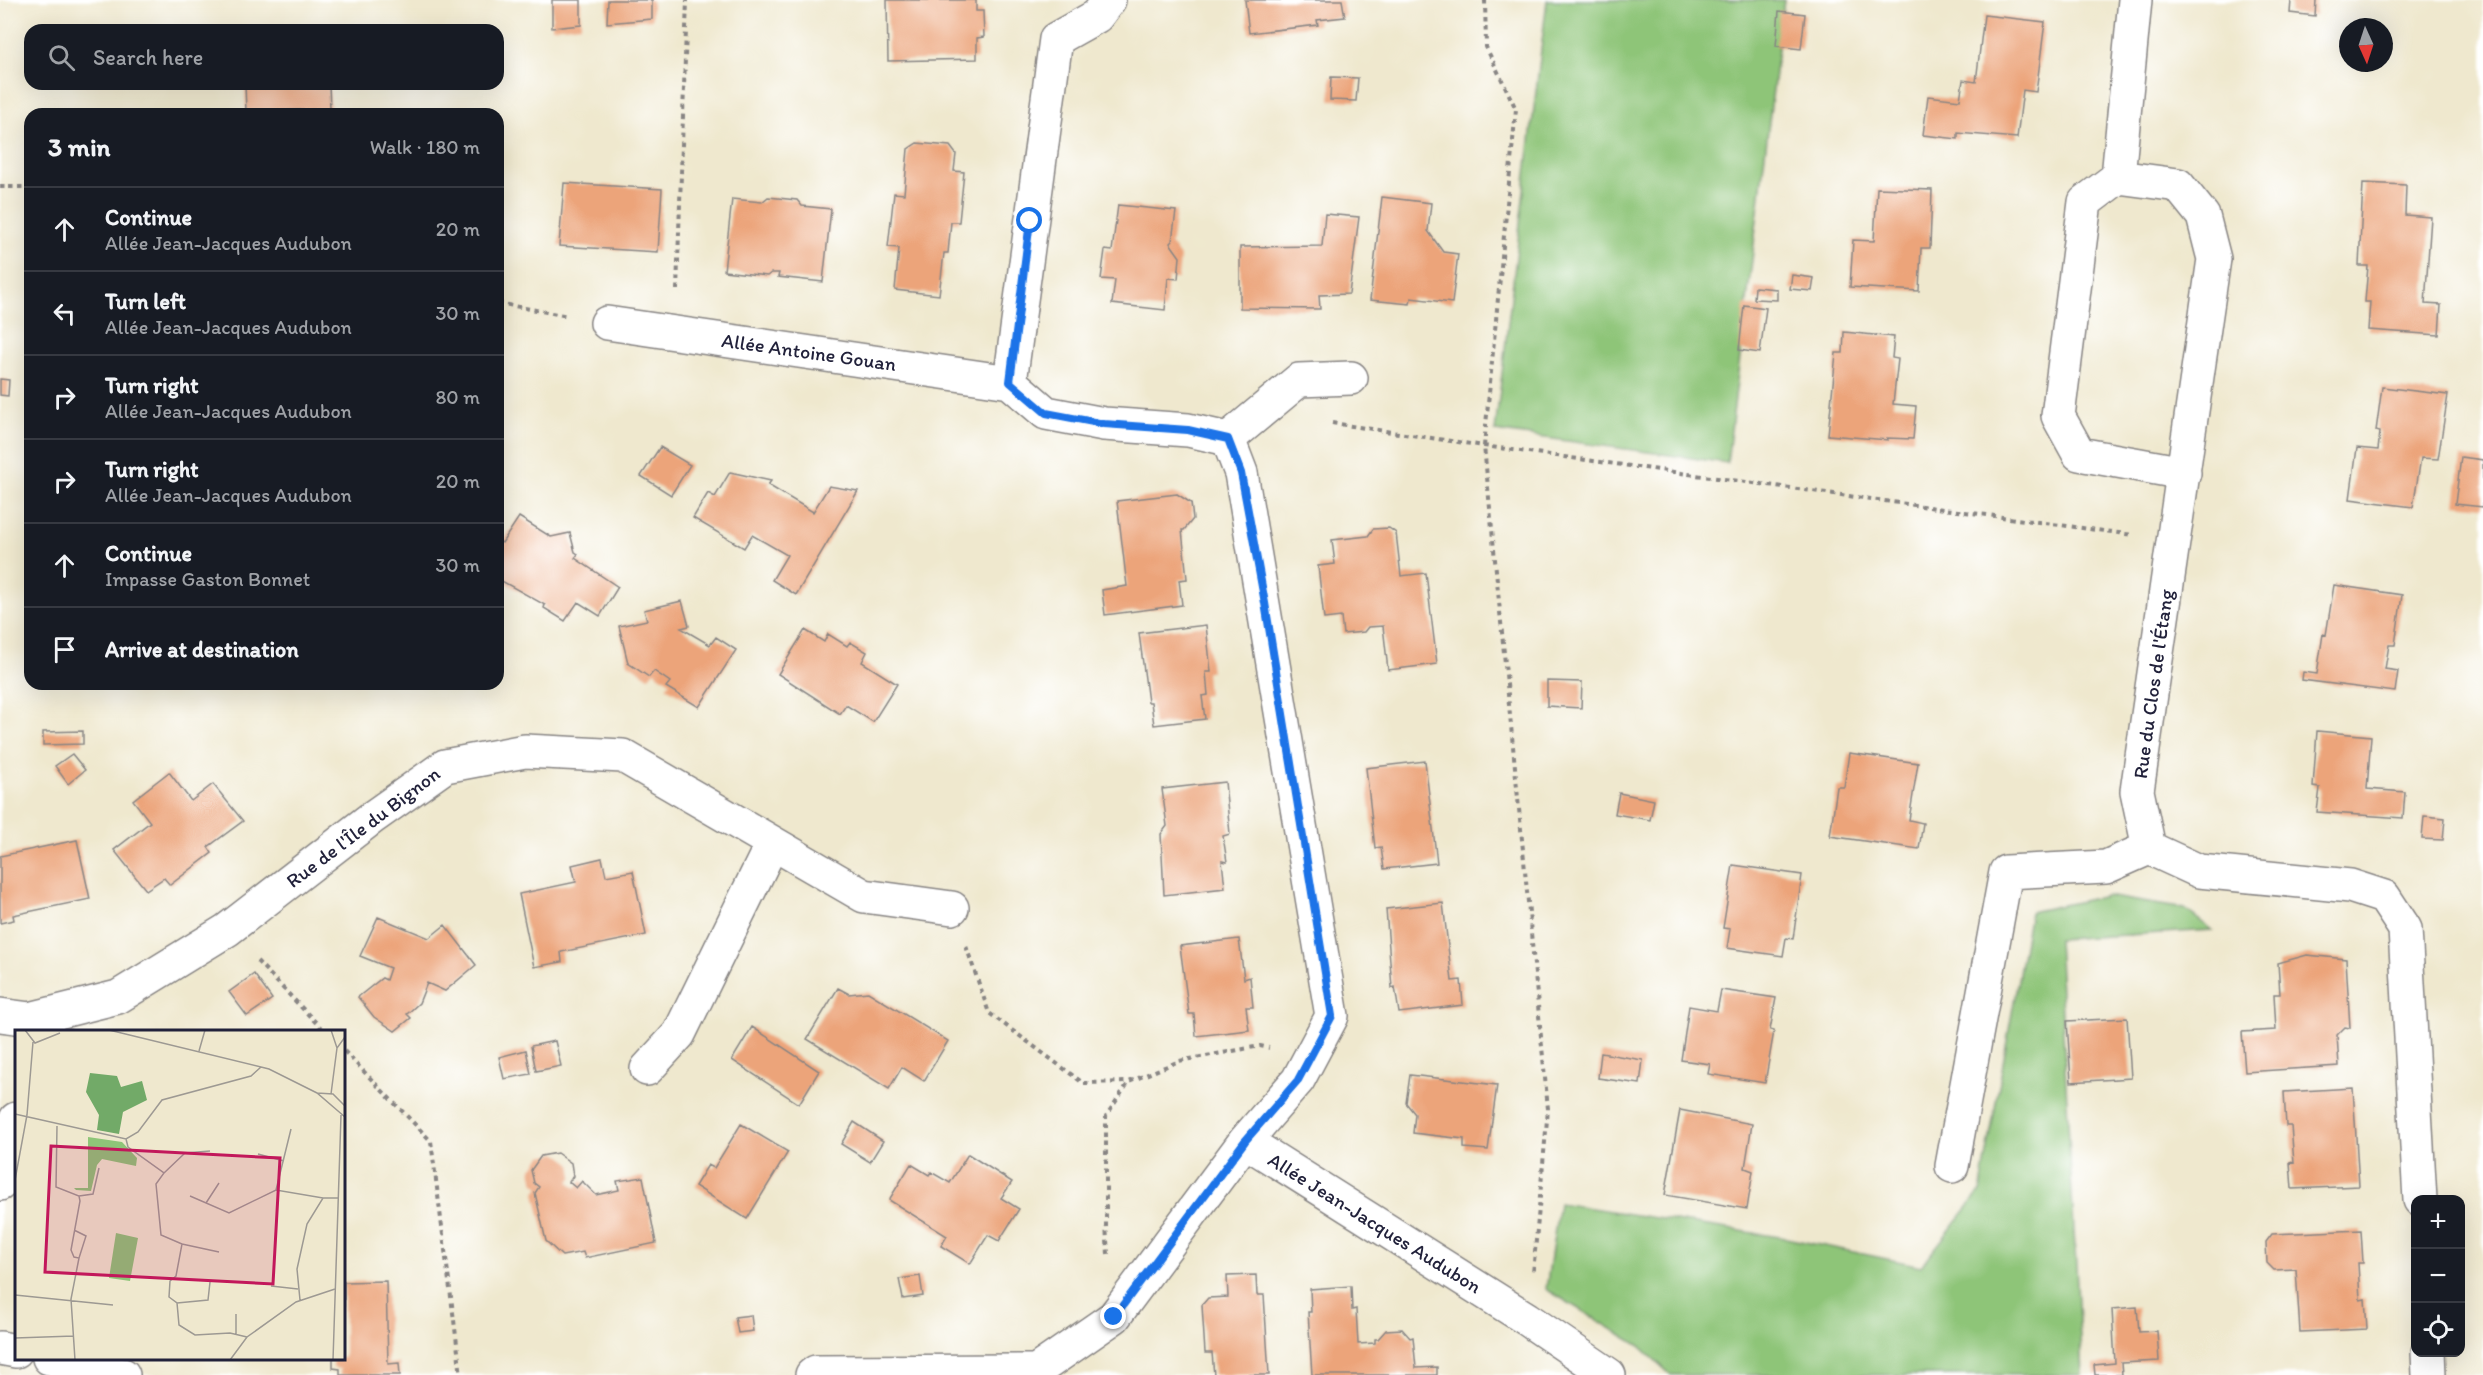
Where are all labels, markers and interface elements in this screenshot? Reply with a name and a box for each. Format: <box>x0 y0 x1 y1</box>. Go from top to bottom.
north arrow <box>2339 18 2393 72</box>
search box <box>24 24 504 90</box>
icon: search <box>45 41 78 74</box>
text: Search here <box>93 44 203 71</box>
text: 3 min <box>48 131 110 163</box>
text: Walk · 180 m <box>370 135 480 159</box>
text: Continue <box>105 204 192 231</box>
route start <box>1016 207 1042 233</box>
icon: ahead <box>48 213 81 246</box>
text: 20 m <box>436 217 480 241</box>
text: Allée Jean-Jacques Audubon <box>105 231 352 255</box>
text: Turn left <box>105 288 186 315</box>
icon: left <box>48 297 81 330</box>
text: 30 m <box>435 301 480 325</box>
text: Allée Jean-Jacques Audubon <box>105 315 352 339</box>
street label: Allée Antoine Gouan <box>720 328 898 376</box>
text: Turn right <box>105 372 199 399</box>
icon: right <box>48 381 81 414</box>
text: 80 m <box>435 385 480 409</box>
text: Allée Jean-Jacques Audubon <box>105 399 352 423</box>
text: Turn right <box>105 456 199 483</box>
icon: right <box>48 465 81 498</box>
text: 20 m <box>436 469 480 493</box>
text: Allée Jean-Jacques Audubon <box>105 483 352 507</box>
text: Continue <box>105 540 192 567</box>
icon: ahead <box>48 549 81 582</box>
text: 30 m <box>435 553 480 577</box>
text: Impasse Gaston Bonnet <box>105 567 310 591</box>
street label: Rue du Clos de l'Étang <box>2128 587 2178 780</box>
icon: arrive <box>48 633 81 666</box>
text: Arrive at destination <box>105 636 299 663</box>
street label: Rue de l'Île du Bignon <box>281 761 445 893</box>
inset map <box>15 1030 345 1360</box>
street label: Allée Jean-Jacques Audubon <box>1264 1147 1486 1299</box>
map controls <box>2411 1195 2465 1357</box>
button: + <box>2411 1195 2465 1249</box>
button: − <box>2411 1249 2465 1303</box>
route end <box>1100 1303 1126 1329</box>
button: locate <box>2411 1303 2465 1357</box>

